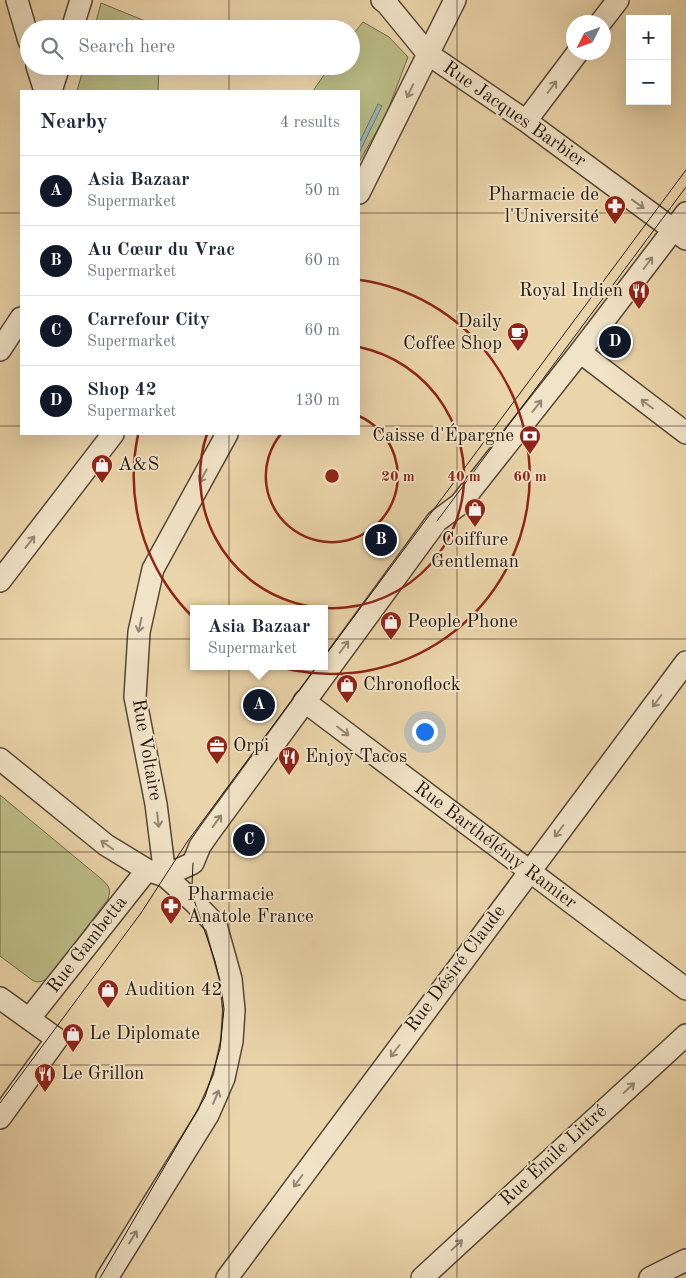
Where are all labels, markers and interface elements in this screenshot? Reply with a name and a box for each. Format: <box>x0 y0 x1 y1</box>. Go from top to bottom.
north arrow <box>566 15 611 60</box>
map controls <box>626 15 671 105</box>
button: + <box>626 15 671 60</box>
search box <box>20 20 360 75</box>
icon: search <box>38 34 66 62</box>
text: Search here <box>78 38 175 57</box>
street label: Rue Jacques Barbier <box>439 59 589 171</box>
button: − <box>626 60 671 105</box>
one-way arrow <box>546 81 557 94</box>
one-way arrow <box>405 83 415 98</box>
text: Nearby <box>40 112 108 133</box>
text: 4 results <box>280 115 340 131</box>
text: Asia Bazaar <box>87 171 190 190</box>
text: A <box>50 183 62 199</box>
text: 50 m <box>304 183 340 199</box>
place label: Pharmacie de l'Université <box>488 186 599 227</box>
text: Supermarket <box>87 194 176 210</box>
pharmacy icon: Pharmacie de l'Université <box>603 194 627 225</box>
one-way arrow <box>631 199 644 210</box>
text: Au Cœur du Vrac <box>87 241 235 260</box>
text: B <box>50 253 62 269</box>
text: 60 m <box>304 253 340 269</box>
one-way arrow <box>642 257 653 270</box>
text: Supermarket <box>87 264 176 280</box>
restaurant icon: Royal Indien <box>627 279 651 310</box>
place label: Royal Indien <box>519 282 623 301</box>
text: Carrefour City <box>87 311 210 330</box>
place label: Daily Coffee Shop <box>403 313 502 354</box>
cafe icon: Daily Coffee Shop <box>506 321 530 352</box>
text: C <box>51 323 61 339</box>
text: 60 m <box>304 323 340 339</box>
pin: D <box>599 323 631 361</box>
text: Supermarket <box>87 334 176 350</box>
text: Shop 42 <box>87 381 157 400</box>
text: D <box>50 393 62 409</box>
text: 130 m <box>295 393 340 409</box>
one-way arrow <box>641 398 654 409</box>
one-way arrow <box>532 400 543 413</box>
text: Supermarket <box>87 404 176 420</box>
place label: Caisse d'Épargne <box>372 423 514 446</box>
bank icon: Caisse d'Épargne <box>518 424 542 455</box>
shop icon: A&S <box>90 453 114 484</box>
place label: A&S <box>118 456 159 475</box>
centre of rings <box>323 467 341 485</box>
one-way arrow <box>198 469 208 484</box>
text: 20 m <box>381 470 415 485</box>
text: 40 m <box>447 470 481 485</box>
text: 60 m <box>513 470 547 485</box>
shop icon: Coiffure Gentleman <box>463 497 487 528</box>
pin: B <box>365 521 397 559</box>
place label: Coiffure Gentleman <box>431 531 519 572</box>
one-way arrow <box>24 536 35 549</box>
popup <box>190 605 328 670</box>
shop icon: People Phone <box>379 610 403 641</box>
place label: People Phone <box>407 613 518 632</box>
one-way arrow <box>135 616 145 632</box>
text: Asia Bazaar <box>208 618 310 637</box>
one-way arrow <box>339 640 349 654</box>
text: Supermarket <box>208 641 297 657</box>
shop icon: Chronoflock <box>335 673 359 704</box>
place label: Chronoflock <box>363 676 461 695</box>
pin: A <box>243 686 275 724</box>
one-way arrow <box>651 694 662 707</box>
street label: Rue Voltaire <box>128 698 164 802</box>
your location <box>412 719 438 745</box>
one-way arrow <box>336 726 350 736</box>
office icon: Orpi <box>205 734 229 765</box>
place label: Orpi <box>233 737 269 756</box>
restaurant icon: Enjoy Tacos <box>277 745 301 776</box>
place label: Enjoy Tacos <box>305 748 407 767</box>
street label: Rue Barthélémy Ramier <box>410 779 580 913</box>
one-way arrow <box>153 811 163 827</box>
one-way arrow <box>212 814 222 828</box>
pin: C <box>233 821 265 859</box>
one-way arrow <box>554 824 564 838</box>
one-way arrow <box>100 840 114 850</box>
place label: Pharmacie Anatole France <box>187 886 314 927</box>
street label: Rue Gambetta <box>44 893 132 997</box>
pharmacy icon: Pharmacie Anatole France <box>159 894 183 925</box>
street label: Rue Désiré Claude <box>402 902 510 1036</box>
shop icon: Audition 42 <box>96 978 120 1009</box>
place label: Audition 42 <box>124 981 223 1000</box>
shop icon: Le Diplomate <box>61 1022 85 1053</box>
place label: Le Diplomate <box>89 1025 200 1044</box>
one-way arrow <box>390 1044 400 1058</box>
restaurant icon: Le Grillon <box>33 1062 57 1093</box>
place label: Le Grillon <box>61 1065 144 1084</box>
one-way arrow <box>622 1082 635 1094</box>
one-way arrow <box>211 1090 221 1105</box>
street label: Rue Émile Littré <box>494 1099 611 1210</box>
one-way arrow <box>293 1174 304 1187</box>
one-way arrow <box>129 1230 139 1244</box>
one-way arrow <box>451 1239 464 1251</box>

